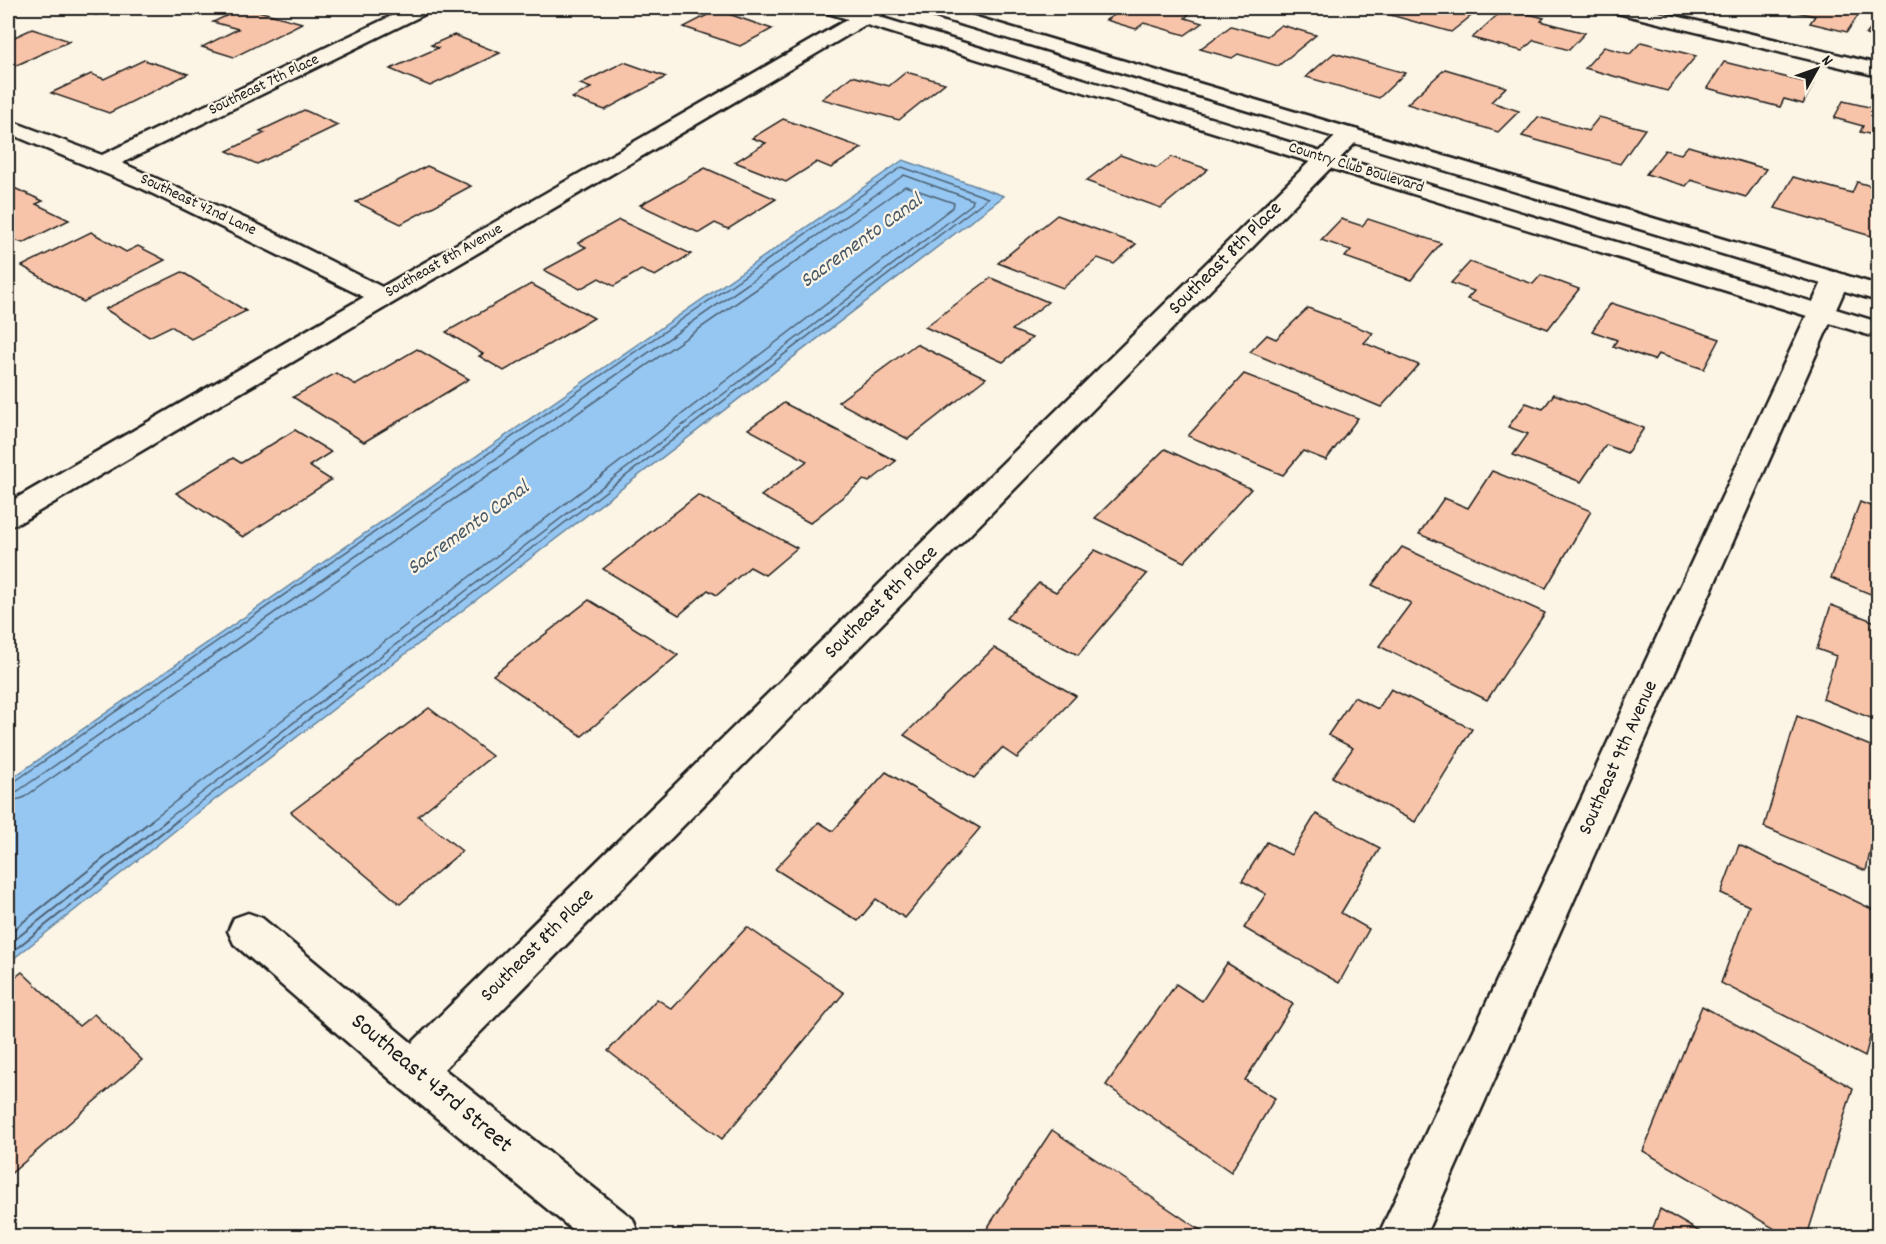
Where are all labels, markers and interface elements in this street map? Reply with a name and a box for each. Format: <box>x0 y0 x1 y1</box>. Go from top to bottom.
north arrow <box>1787 39 1847 99</box>
street label: Southeast 7th Place <box>205 48 323 122</box>
text: N <box>1815 51 1838 71</box>
street label: Country Club Boulevard <box>1285 136 1427 200</box>
street label: Southeast 42nd Lane <box>136 168 260 242</box>
water label: Sacremento Canal <box>795 186 931 297</box>
street label: Southeast 8th Place <box>1163 196 1289 322</box>
street label: Southeast 8th Avenue <box>381 218 507 304</box>
water label: Sacremento Canal <box>402 473 538 584</box>
street label: Southeast 8th Place <box>819 540 945 666</box>
street label: Southeast 9th Avenue <box>1572 676 1666 840</box>
street label: Southeast 8th Place <box>475 883 601 1009</box>
street label: Southeast 43rd Street <box>343 1006 520 1162</box>

